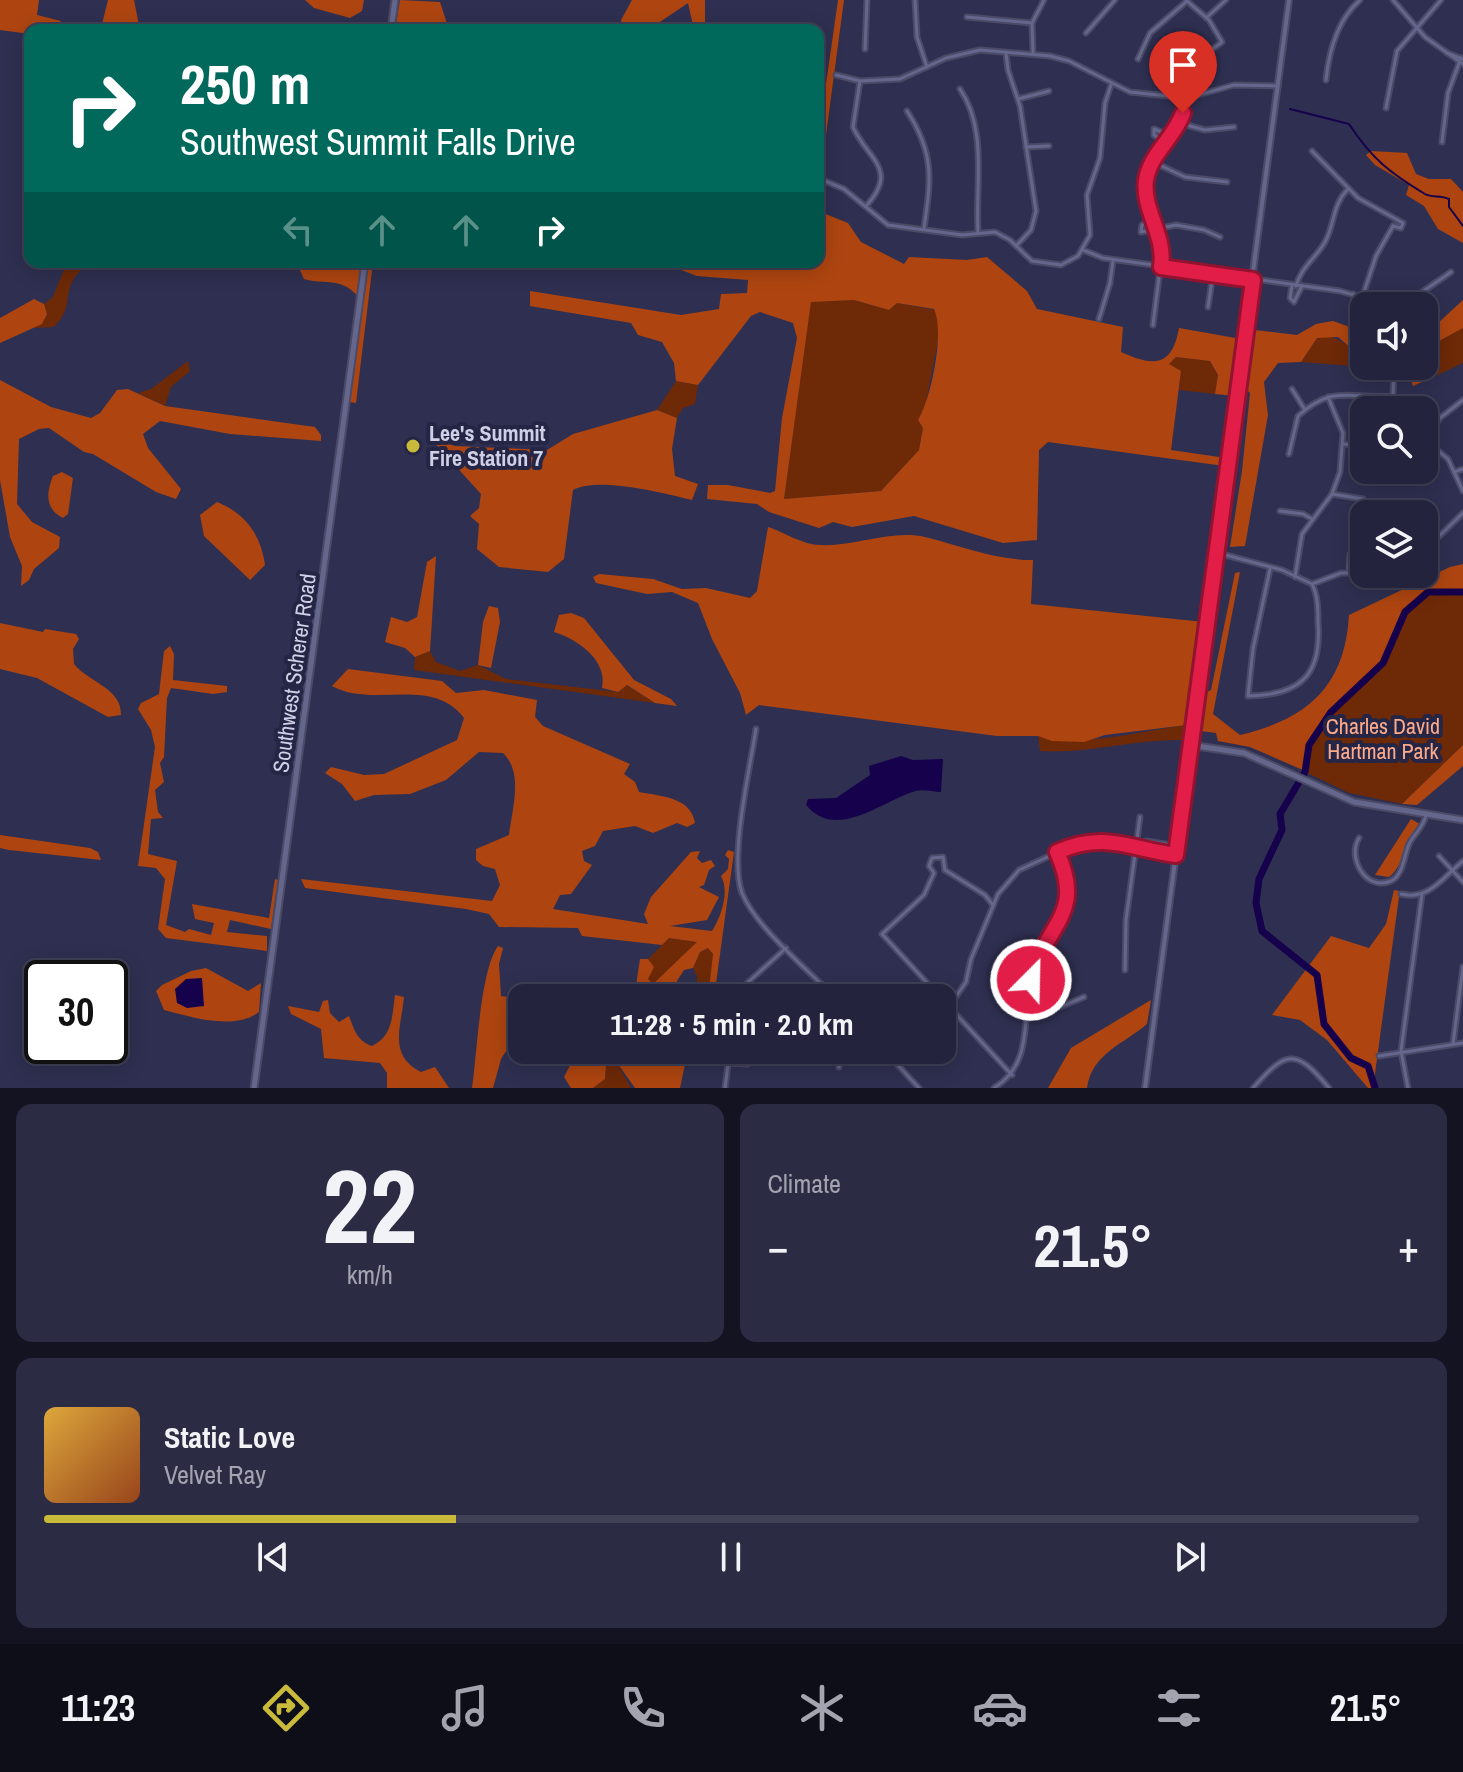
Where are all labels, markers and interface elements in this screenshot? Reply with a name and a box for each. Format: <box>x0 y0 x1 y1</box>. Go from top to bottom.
pin <box>1149 31 1217 113</box>
icon: arrive <box>1161 43 1205 87</box>
text: 250 m <box>180 46 310 121</box>
icon: right <box>48 56 152 160</box>
text: Southwest Summit Falls Drive <box>180 118 576 166</box>
icon: left <box>276 208 320 252</box>
icon: ahead <box>360 208 404 252</box>
icon: ahead <box>444 208 488 252</box>
icon: right <box>528 208 572 252</box>
map controls <box>1350 292 1438 588</box>
button: sound <box>1350 292 1438 380</box>
button: search <box>1350 396 1438 484</box>
place label: Lee's Summit Fire Station 7 <box>429 418 546 473</box>
marker: Lee's Summit Fire Station 7 <box>404 437 422 455</box>
button: layers <box>1350 500 1438 588</box>
street label: Southwest Scherer Road <box>265 572 323 774</box>
park label: Charles David Hartman Park <box>1326 711 1440 766</box>
position arrow <box>989 938 1073 1022</box>
speed limit sign: 30 <box>24 960 128 1064</box>
text: 11:28 · 5 min · 2.0 km <box>610 1004 854 1044</box>
text: 22 <box>322 1135 417 1275</box>
text: Climate <box>768 1166 841 1201</box>
text: 21.5° <box>1033 1205 1153 1286</box>
text: − <box>768 1216 789 1276</box>
text: + <box>1398 1216 1419 1276</box>
text: km/h <box>347 1257 393 1292</box>
text: Static Love <box>164 1417 295 1457</box>
text: Velvet Ray <box>164 1457 266 1492</box>
icon: previous <box>251 1535 295 1579</box>
icon: pause <box>709 1535 753 1579</box>
icon: next <box>1168 1535 1212 1579</box>
icon: directions <box>258 1680 314 1736</box>
icon: music <box>437 1680 493 1736</box>
icon: phone <box>615 1680 671 1736</box>
icon: climate <box>794 1680 850 1736</box>
icon: car <box>972 1680 1028 1736</box>
icon: filters <box>1151 1680 1207 1736</box>
text: 11:23 <box>61 1684 135 1732</box>
text: 21.5° <box>1330 1684 1402 1732</box>

